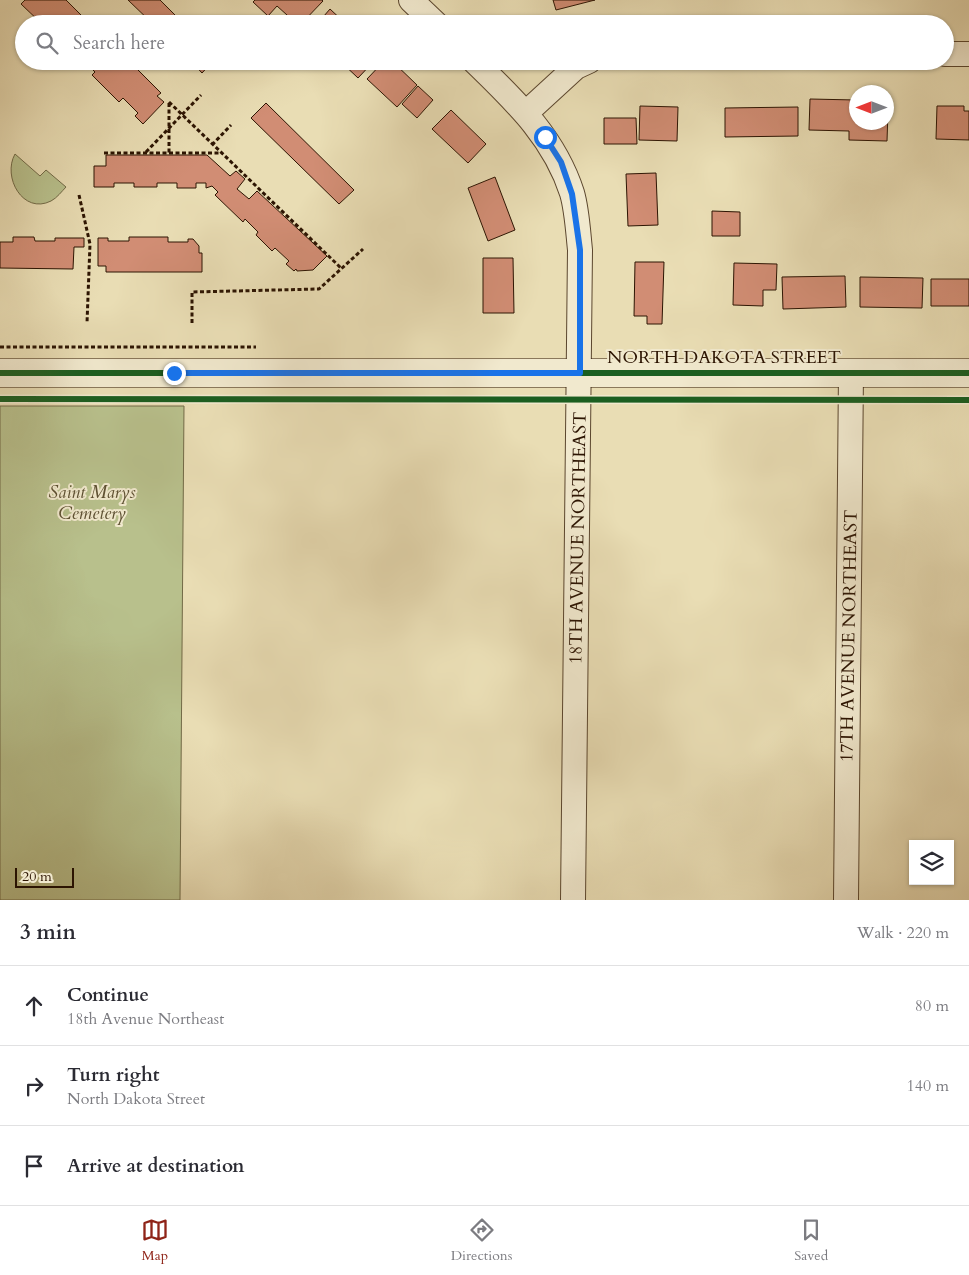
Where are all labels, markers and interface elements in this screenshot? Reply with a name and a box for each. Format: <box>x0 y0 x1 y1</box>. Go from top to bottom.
search box <box>15 15 954 70</box>
icon: search <box>33 29 61 57</box>
text: Search here <box>73 30 165 56</box>
north arrow <box>849 85 894 130</box>
route start <box>534 126 557 149</box>
street label: NORTH DAKOTA STREET <box>607 345 841 370</box>
route end <box>163 362 186 385</box>
street label: 18TH AVENUE NORTHEAST <box>563 412 593 664</box>
park label: Saint Marys Cemetery <box>48 480 136 526</box>
street label: 17TH AVENUE NORTHEAST <box>834 510 864 762</box>
map controls <box>909 840 954 885</box>
button: layers <box>909 840 954 885</box>
scale bar <box>15 865 74 888</box>
text: 20 m <box>22 867 52 886</box>
text: 3 min <box>20 918 76 947</box>
text: Walk · 220 m <box>857 922 949 944</box>
text: Continue <box>67 982 149 1008</box>
icon: ahead <box>20 992 48 1020</box>
text: 80 m <box>915 995 949 1017</box>
text: 18th Avenue Northeast <box>67 1008 224 1030</box>
text: Turn right <box>67 1062 159 1088</box>
icon: right <box>20 1072 48 1100</box>
text: 140 m <box>907 1075 949 1097</box>
text: North Dakota Street <box>67 1088 205 1110</box>
icon: arrive <box>20 1152 48 1180</box>
text: Arrive at destination <box>67 1153 244 1179</box>
tab: Map <box>141 1216 169 1265</box>
tab: Directions <box>451 1216 512 1265</box>
tab: Saved <box>794 1216 828 1265</box>

